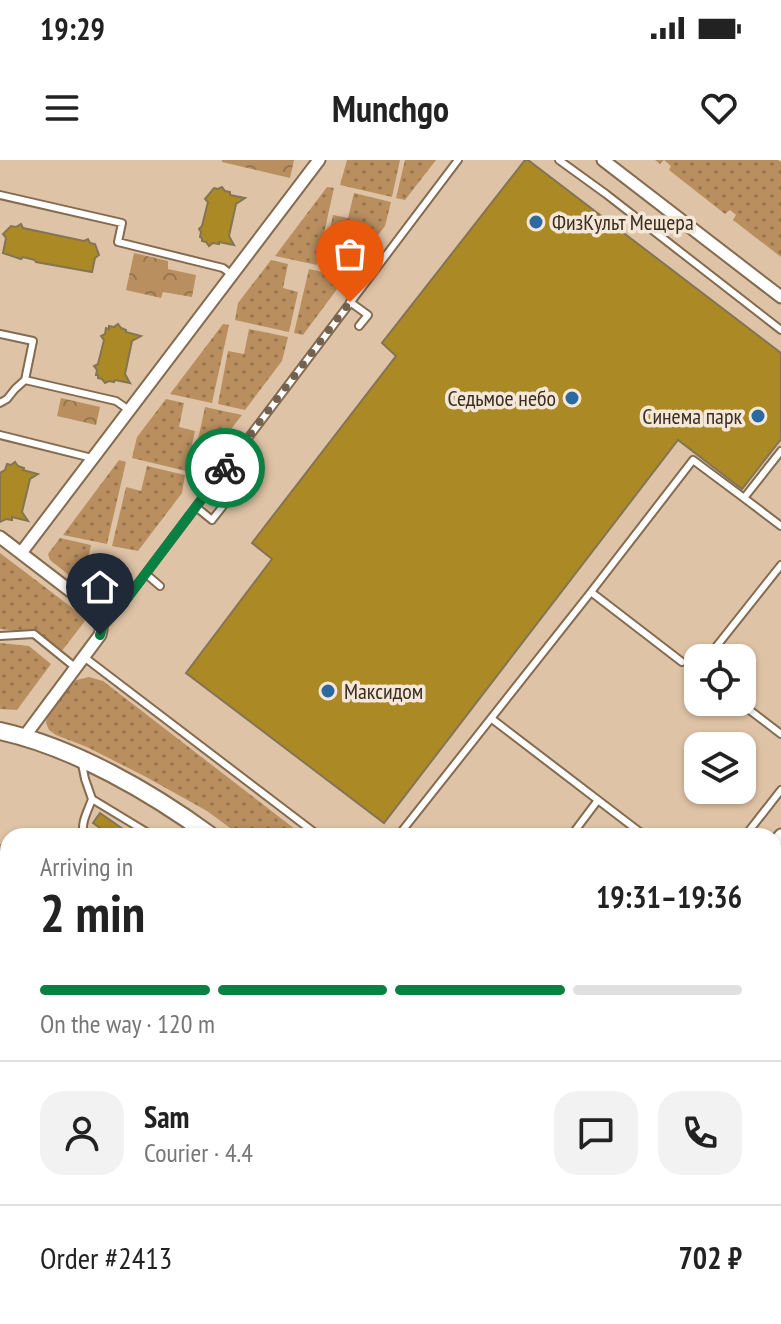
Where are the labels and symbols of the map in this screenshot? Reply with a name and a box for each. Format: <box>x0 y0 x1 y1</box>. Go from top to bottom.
place label: ФизКульт Мещера <box>552 208 694 236</box>
marker: ФизКульт Мещера <box>527 213 545 231</box>
pin <box>316 220 384 302</box>
place label: Седьмое небо <box>447 384 556 412</box>
marker: Седьмое небо <box>563 389 581 407</box>
place label: Синема парк <box>642 402 742 430</box>
marker: Синема парк <box>749 407 767 425</box>
courier <box>185 428 265 508</box>
pin <box>66 553 134 635</box>
place label: Максидом <box>344 677 423 705</box>
marker: Максидом <box>319 682 337 700</box>

